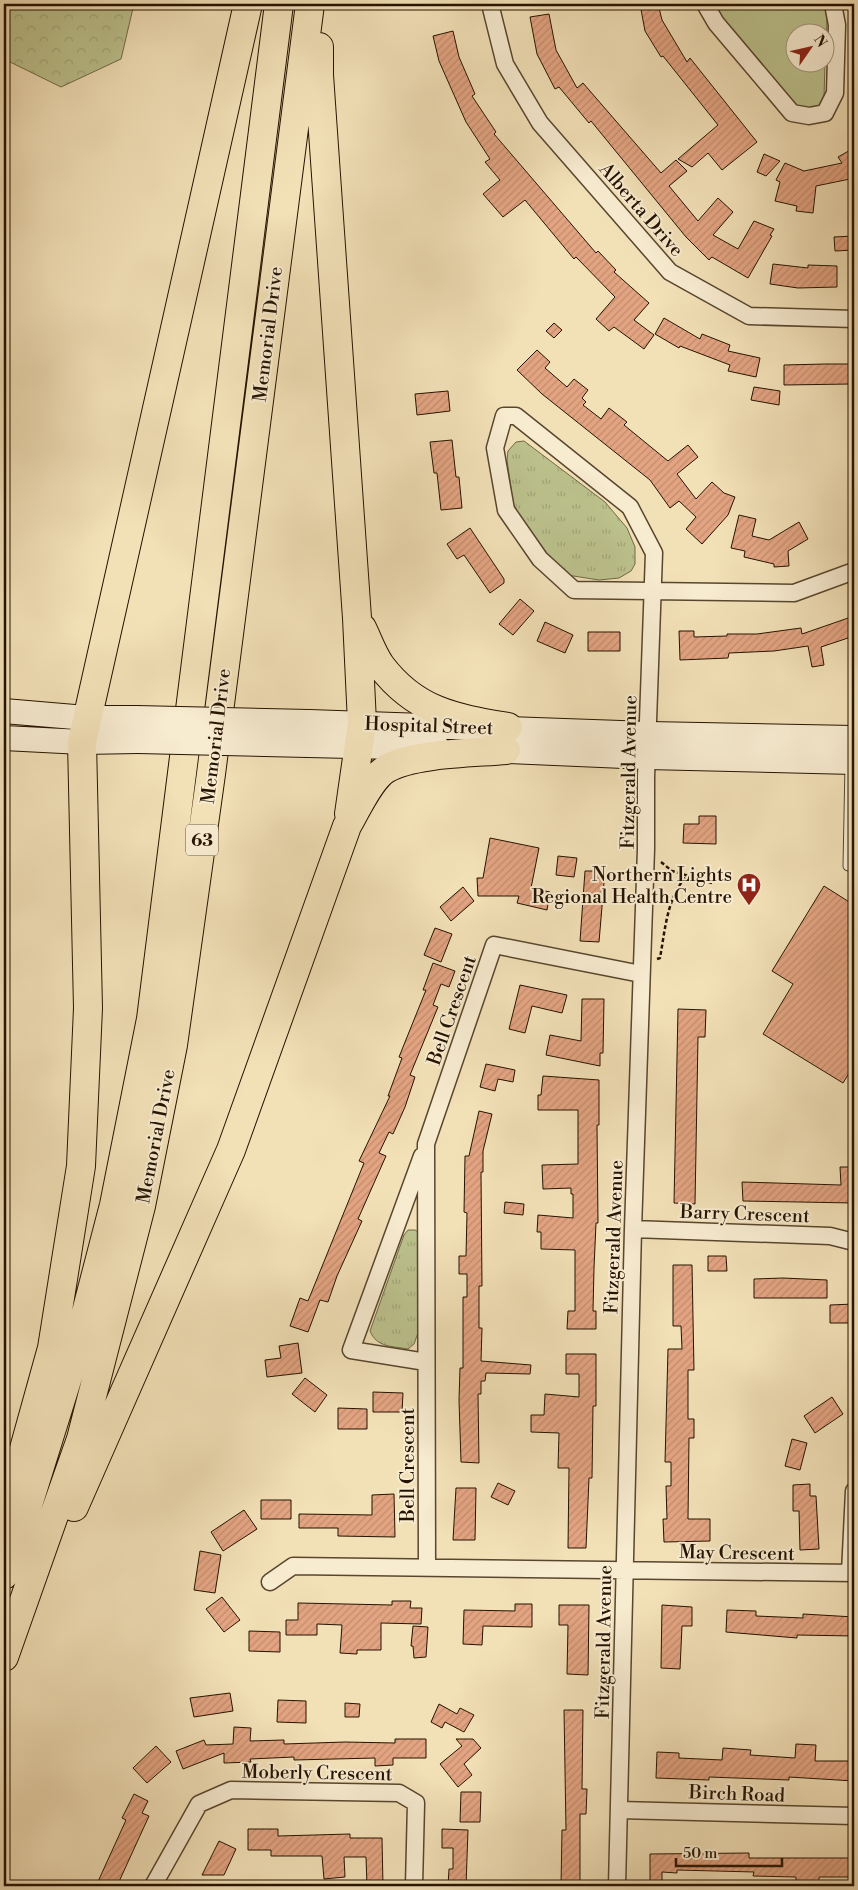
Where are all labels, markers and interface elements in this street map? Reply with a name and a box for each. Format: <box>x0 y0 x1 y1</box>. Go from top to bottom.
north arrow <box>786 22 836 72</box>
text: N <box>809 32 831 51</box>
street label: Alberta Drive <box>593 157 689 262</box>
street label: Memorial Drive <box>248 265 288 403</box>
street label: Memorial Drive <box>196 667 236 805</box>
street label: Fitzgerald Avenue <box>616 695 642 849</box>
street label: Hospital Street <box>364 712 494 740</box>
road number: 63 <box>186 824 218 856</box>
place label: Northern Lights Regional Health Centre <box>532 863 732 909</box>
hospital icon: Northern Lights Regional Health Centre <box>736 872 762 906</box>
street label: Bell Crescent <box>422 952 482 1069</box>
street label: Memorial Drive <box>131 1067 181 1205</box>
street label: Fitzgerald Avenue <box>599 1160 629 1314</box>
street label: Barry Crescent <box>679 1200 811 1228</box>
street label: Bell Crescent <box>396 1408 420 1523</box>
street label: May Crescent <box>679 1540 795 1566</box>
street label: Fitzgerald Avenue <box>591 1565 617 1719</box>
street label: Moberly Crescent <box>241 1760 393 1786</box>
street label: Birch Road <box>687 1780 786 1808</box>
scale bar <box>676 1835 782 1867</box>
text: 50 m <box>683 1844 717 1863</box>

